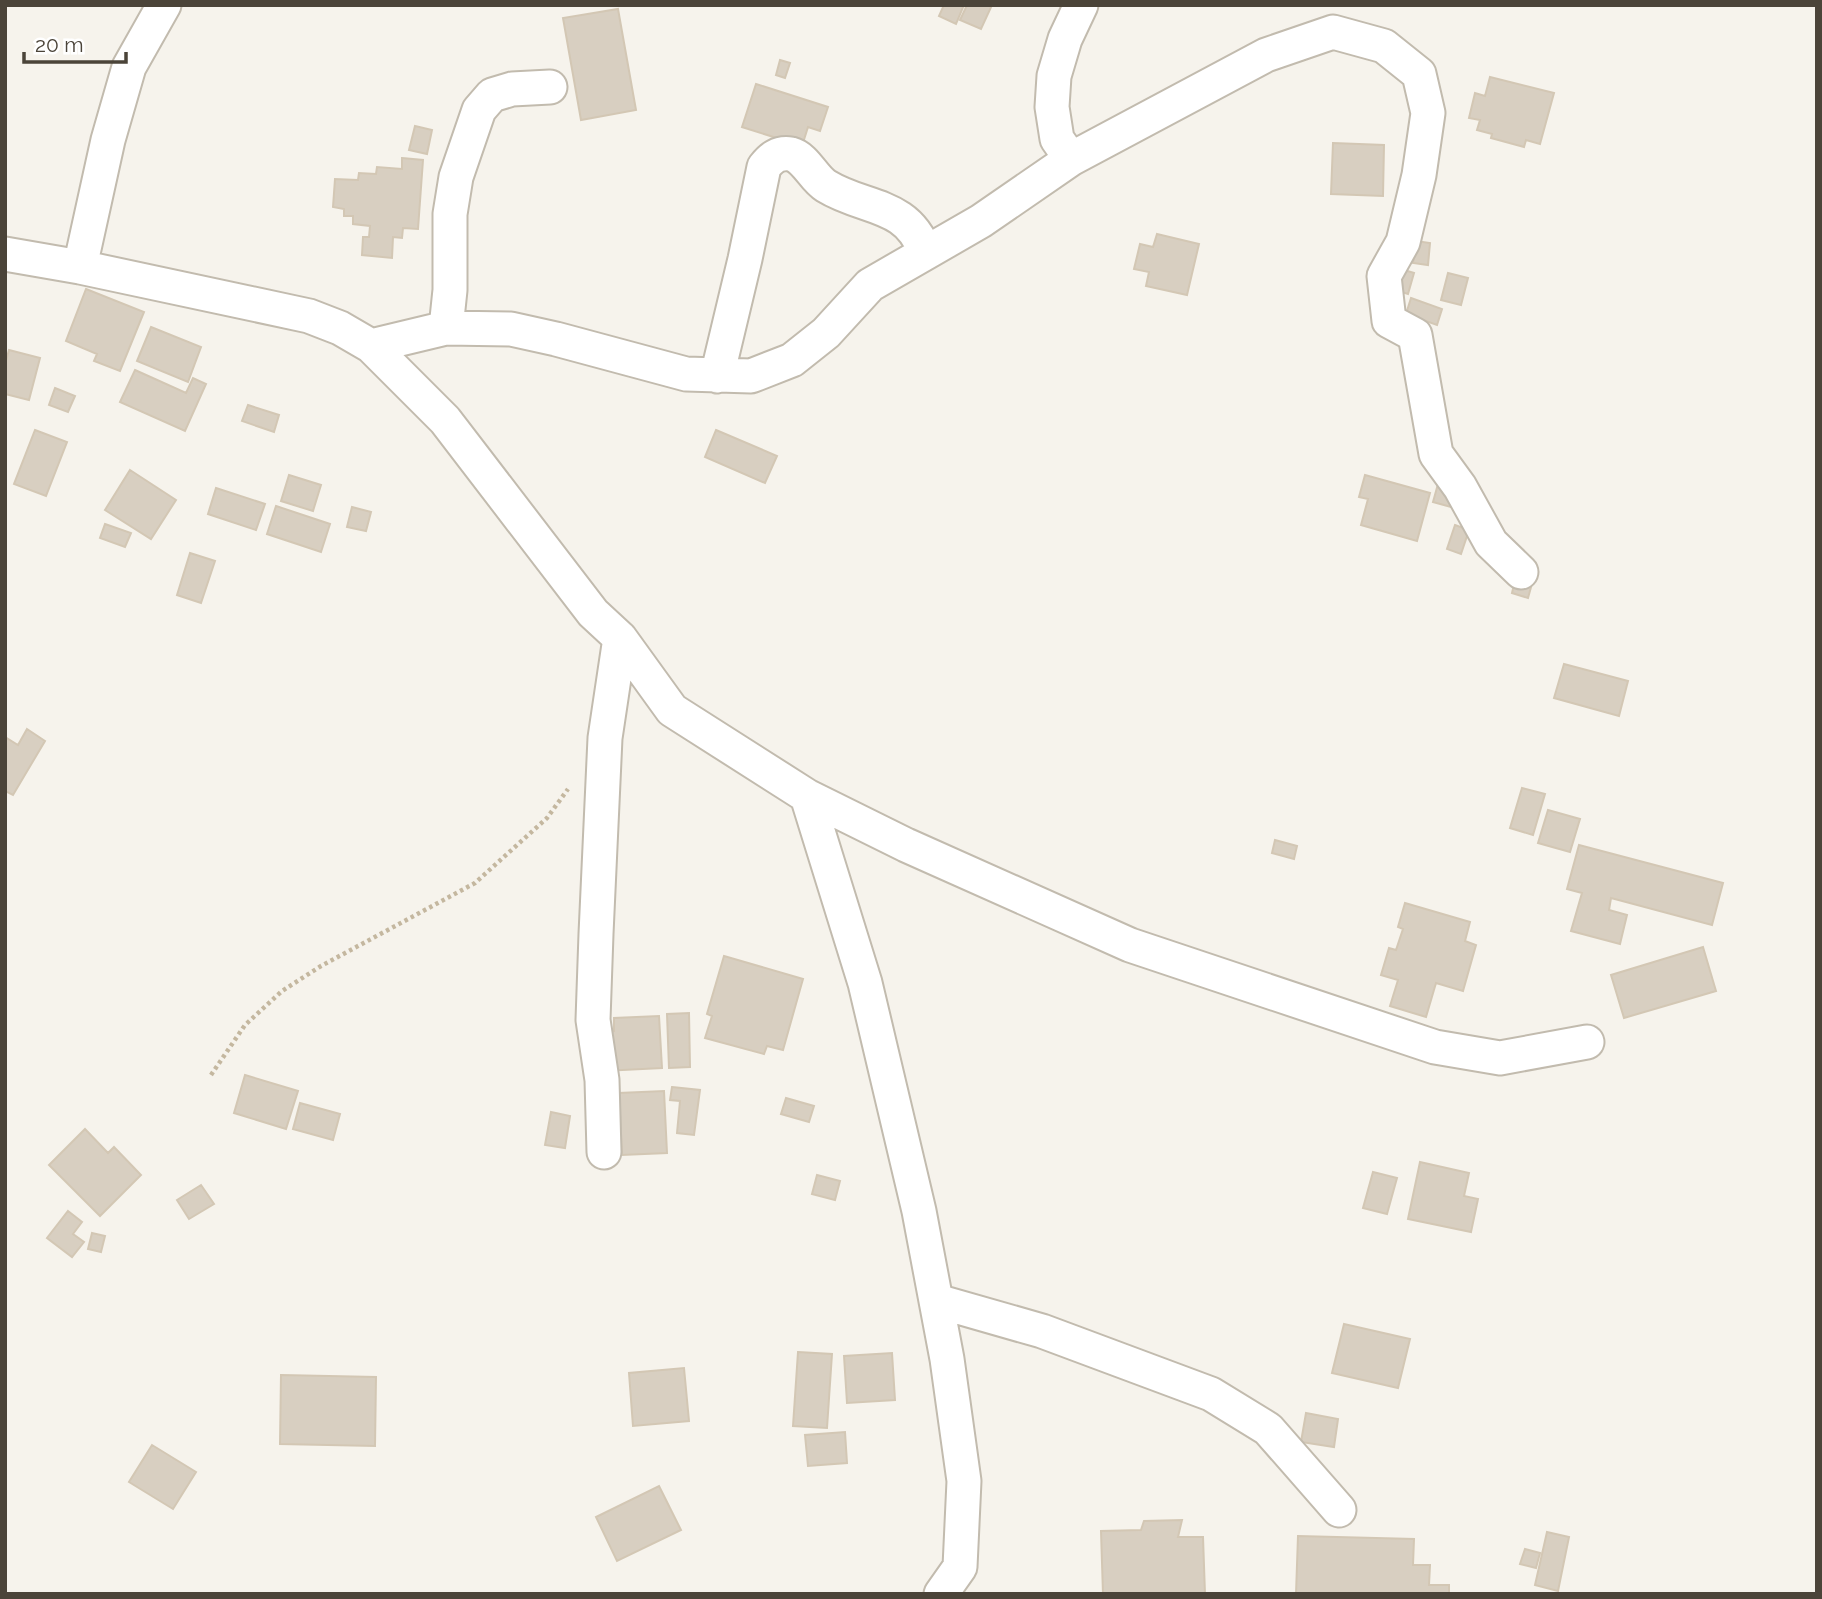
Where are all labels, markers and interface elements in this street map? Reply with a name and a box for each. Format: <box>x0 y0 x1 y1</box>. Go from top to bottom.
scale bar <box>24 21 126 65</box>
text: 20 m <box>35 32 83 57</box>

